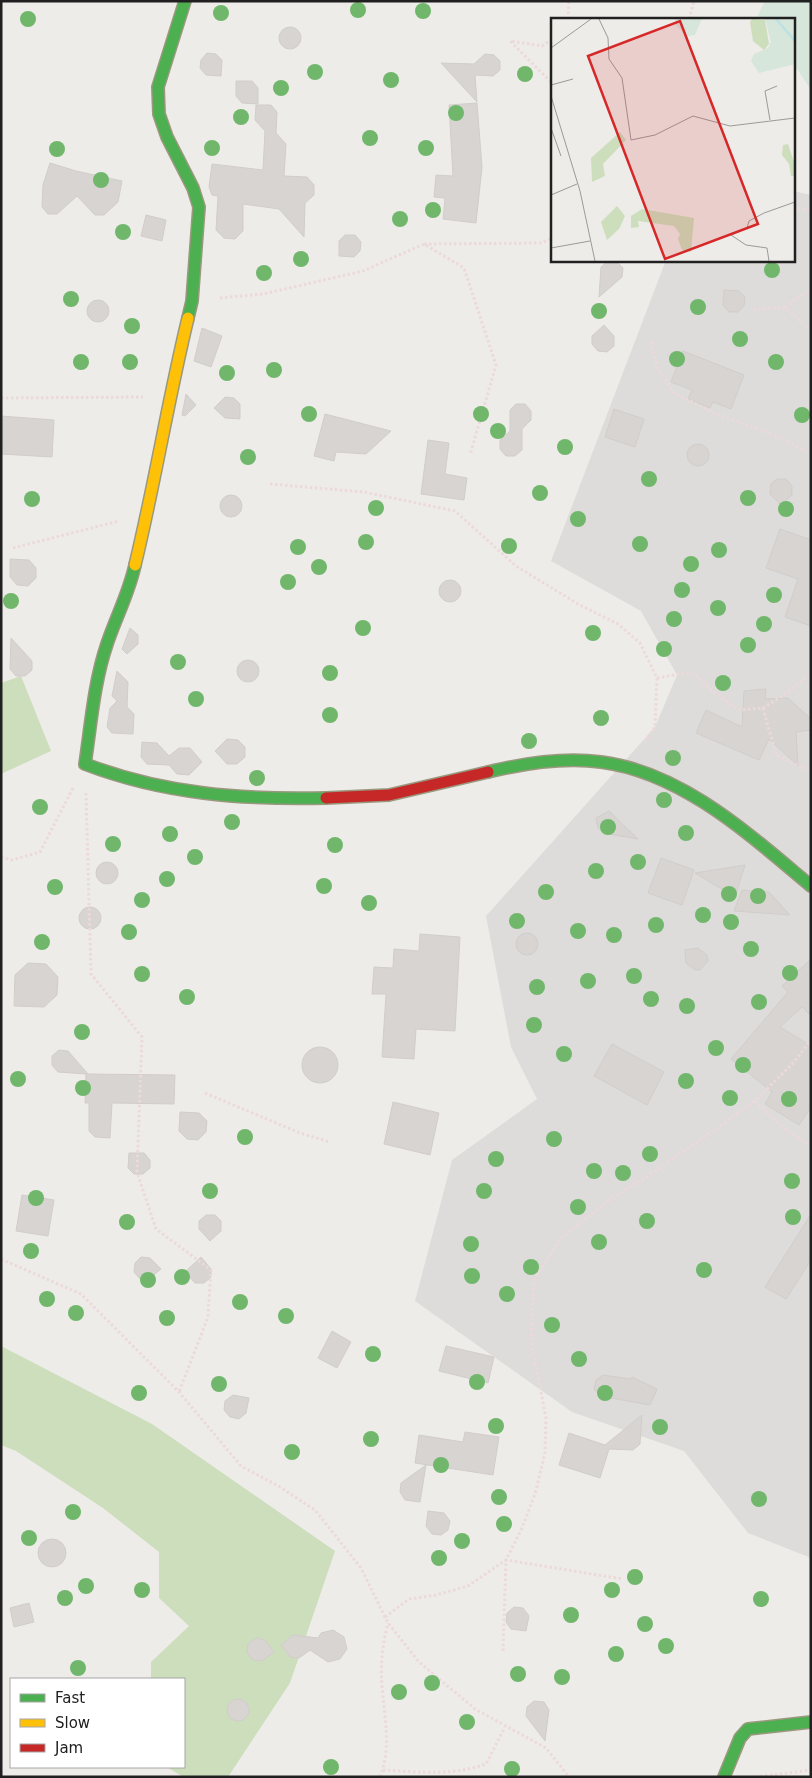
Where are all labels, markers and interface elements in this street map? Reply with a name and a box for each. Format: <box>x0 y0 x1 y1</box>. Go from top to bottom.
inset map <box>551 18 794 261</box>
legend <box>10 1678 185 1768</box>
text: Fast <box>55 1689 85 1707</box>
text: Slow <box>55 1714 90 1732</box>
text: Jam <box>54 1739 83 1757</box>

